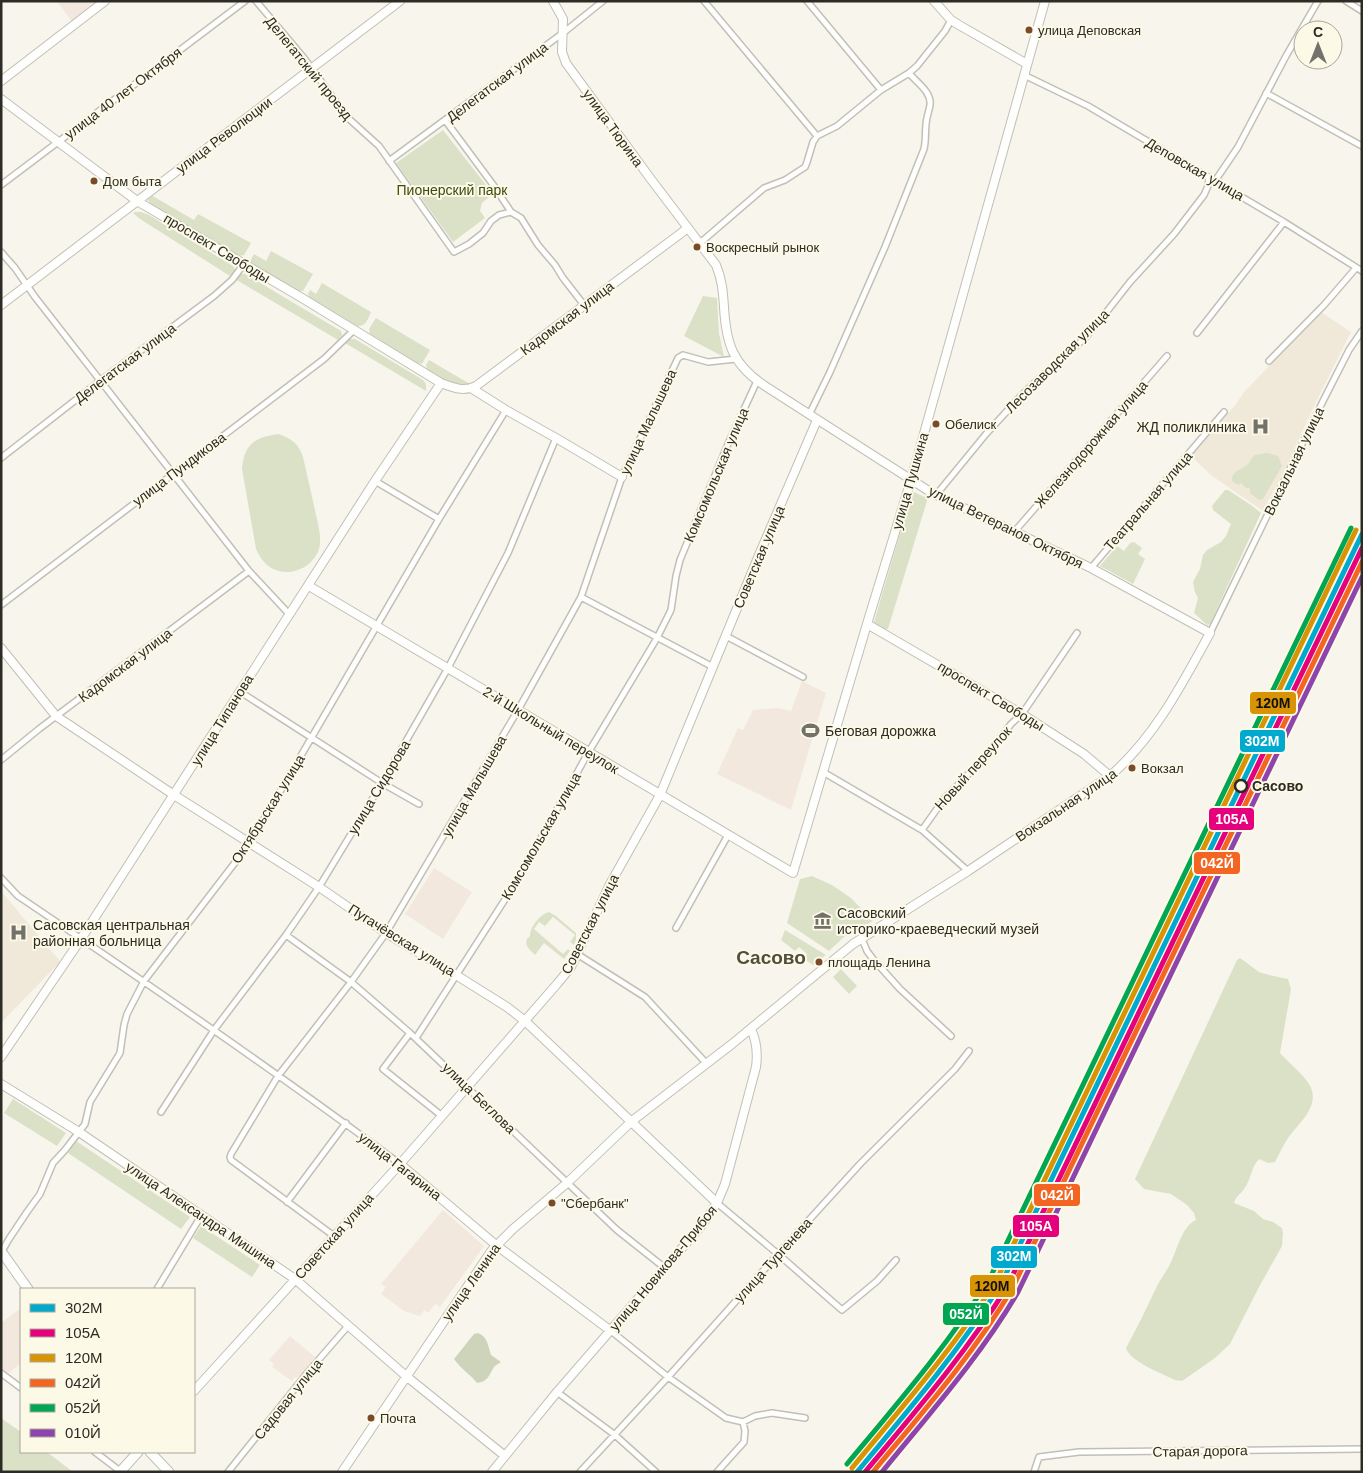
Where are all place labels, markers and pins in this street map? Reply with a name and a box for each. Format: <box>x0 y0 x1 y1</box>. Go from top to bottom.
place label: улица Деповская <box>1038 23 1141 38</box>
marker: улица Деповская <box>1024 25 1034 35</box>
place label: Дом быта <box>103 174 162 189</box>
marker: Дом быта <box>89 176 99 186</box>
place label: Воскресный рынок <box>706 240 819 255</box>
marker: Воскресный рынок <box>692 242 702 252</box>
place label: Обелиск <box>945 417 997 432</box>
hospital icon: ЖД поликлиника <box>1250 417 1270 437</box>
marker: Обелиск <box>931 419 941 429</box>
place label: ЖД поликлиника <box>1137 419 1246 435</box>
sports icon: Беговая дорожка <box>801 721 821 741</box>
place label: Беговая дорожка <box>825 723 936 739</box>
place label: Вокзал <box>1141 761 1184 776</box>
marker: Вокзал <box>1127 763 1137 773</box>
place label: Сасово <box>1252 778 1303 794</box>
marker: Сасово <box>1234 779 1248 793</box>
place label: Сасовский историко-краеведческий музей <box>837 905 1039 937</box>
museum icon: Сасовский историко-краеведческий музей <box>813 911 833 931</box>
place label: Сасовская центральная районная больница <box>33 917 190 949</box>
hospital icon: Сасовская центральная районная больница <box>9 923 29 943</box>
place label: площадь Ленина <box>828 955 931 970</box>
marker: площадь Ленина <box>814 957 824 967</box>
place label: "Сбербанк" <box>561 1196 629 1211</box>
marker: "Сбербанк" <box>547 1198 557 1208</box>
place label: Почта <box>380 1411 417 1426</box>
marker: Почта <box>366 1413 376 1423</box>

